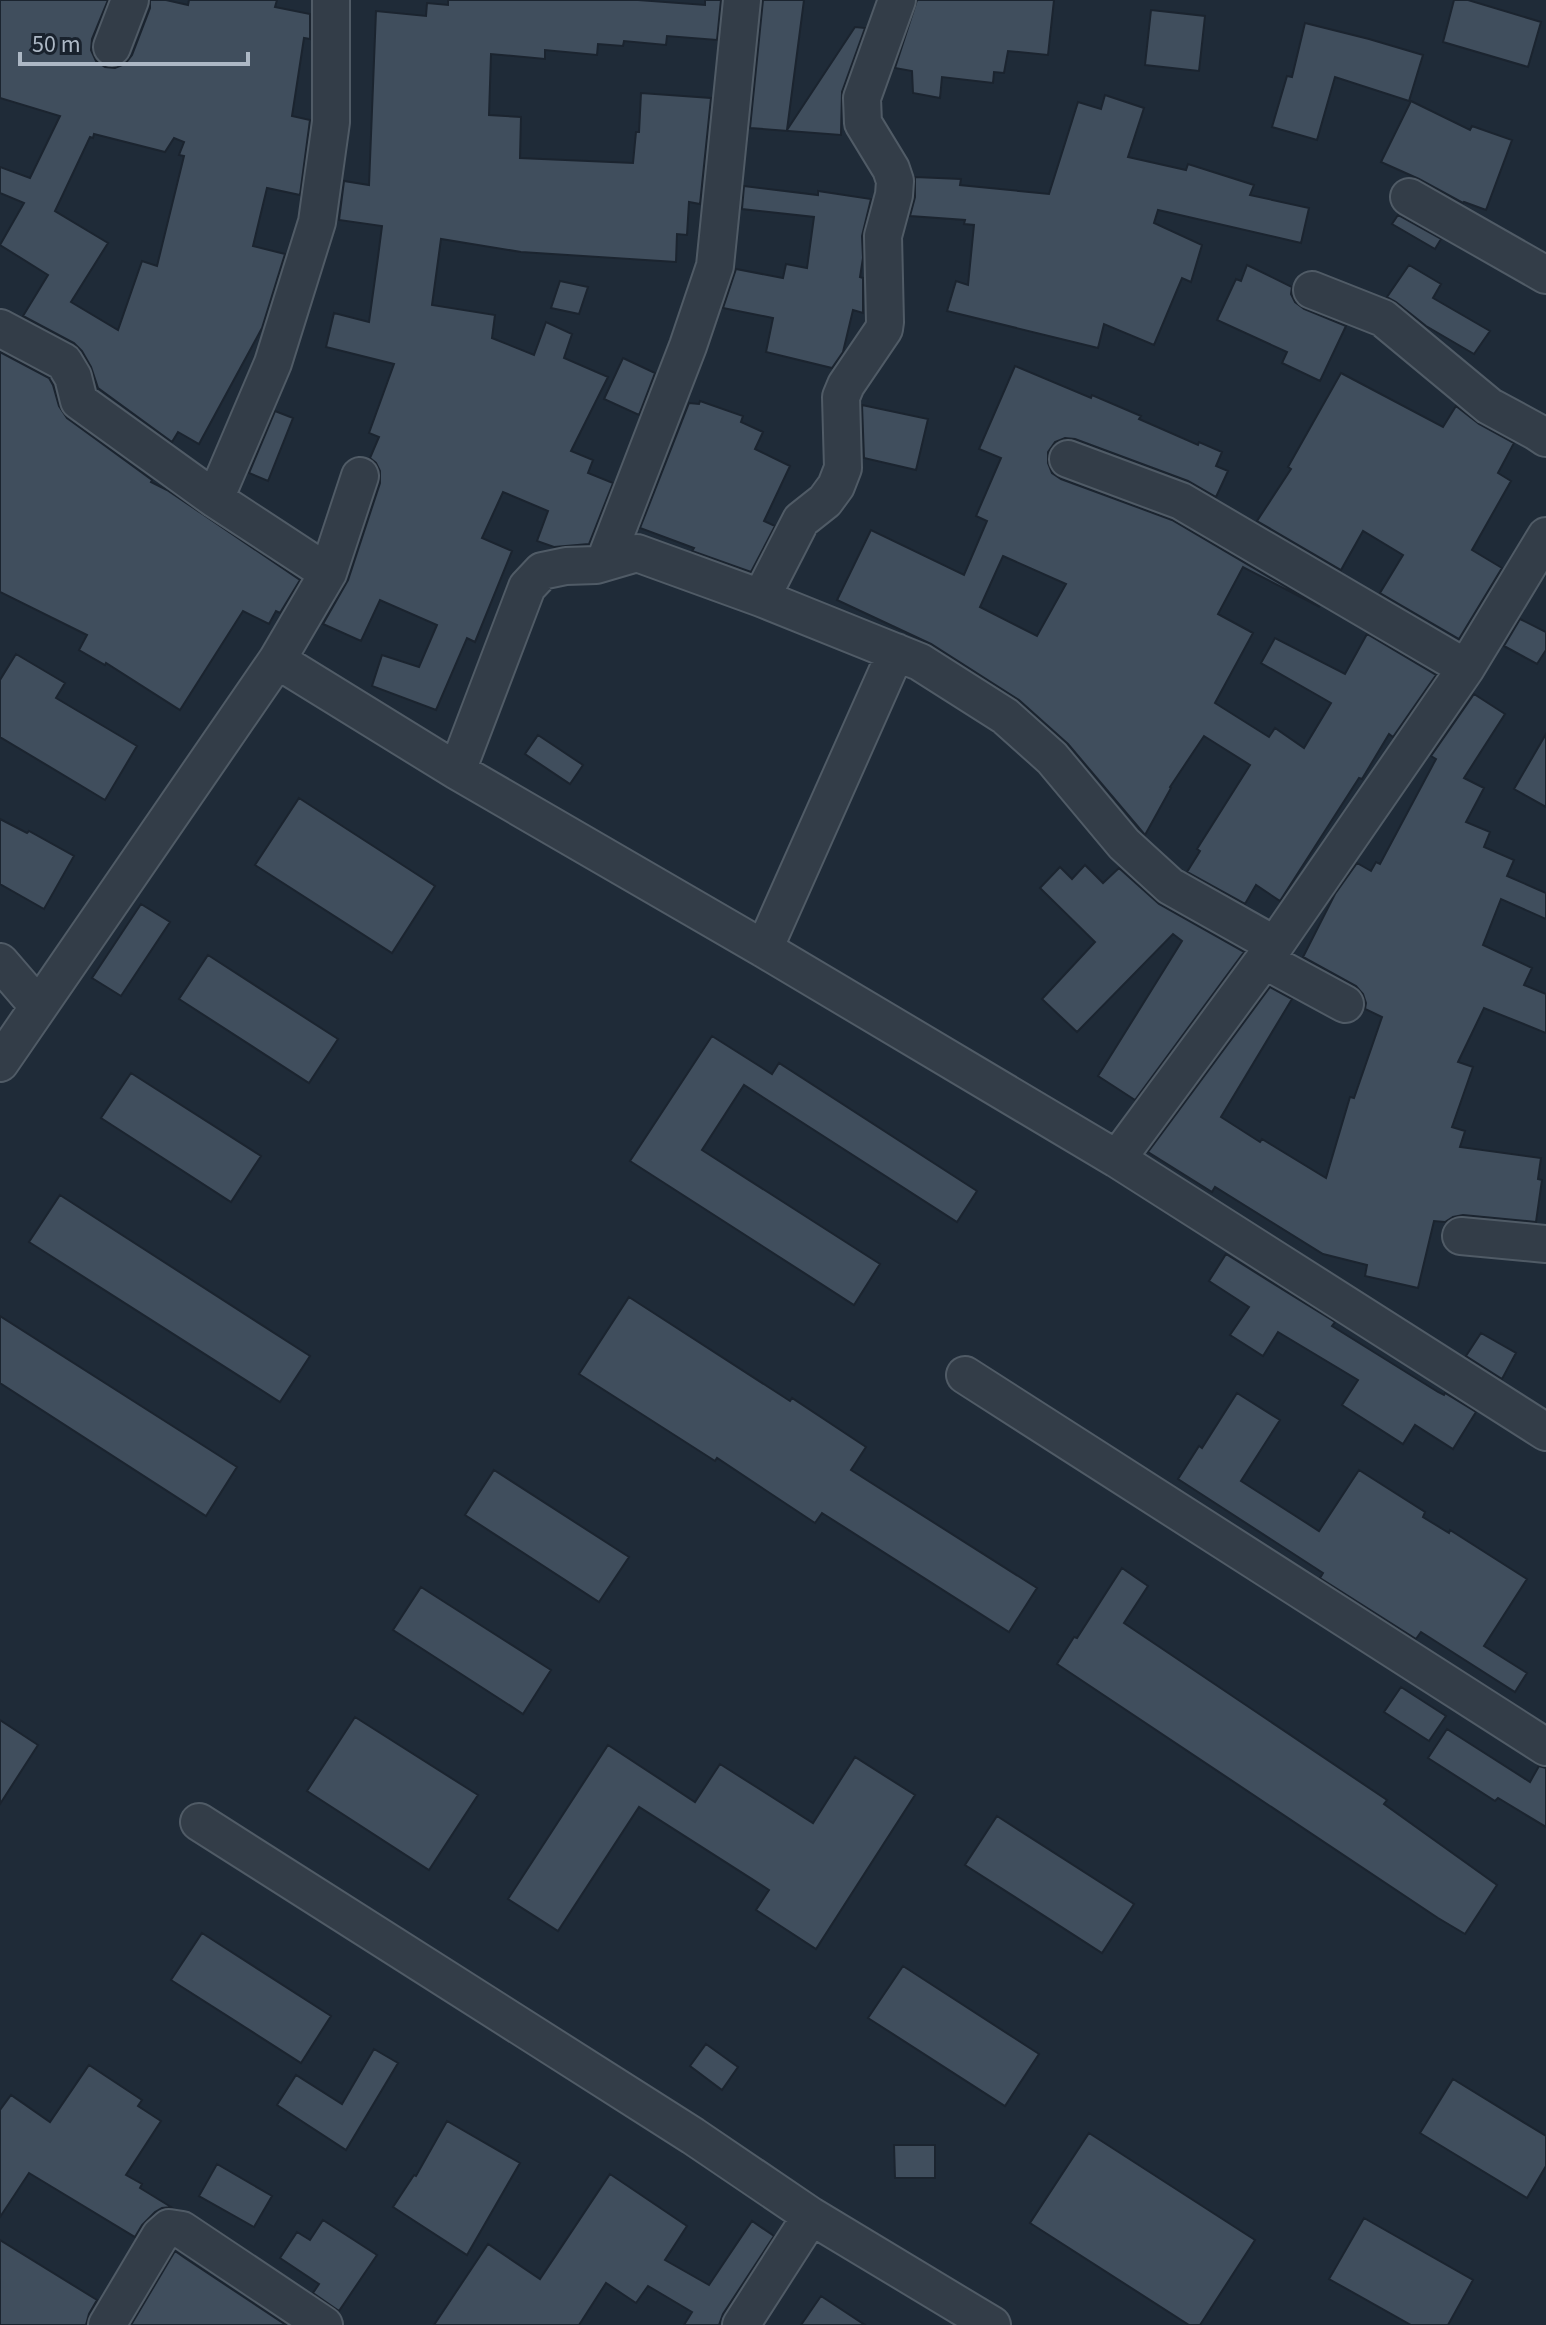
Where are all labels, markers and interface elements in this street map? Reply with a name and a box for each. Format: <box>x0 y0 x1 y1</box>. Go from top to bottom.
scale bar <box>20 16 248 66</box>
text: 50 m <box>32 27 81 62</box>

